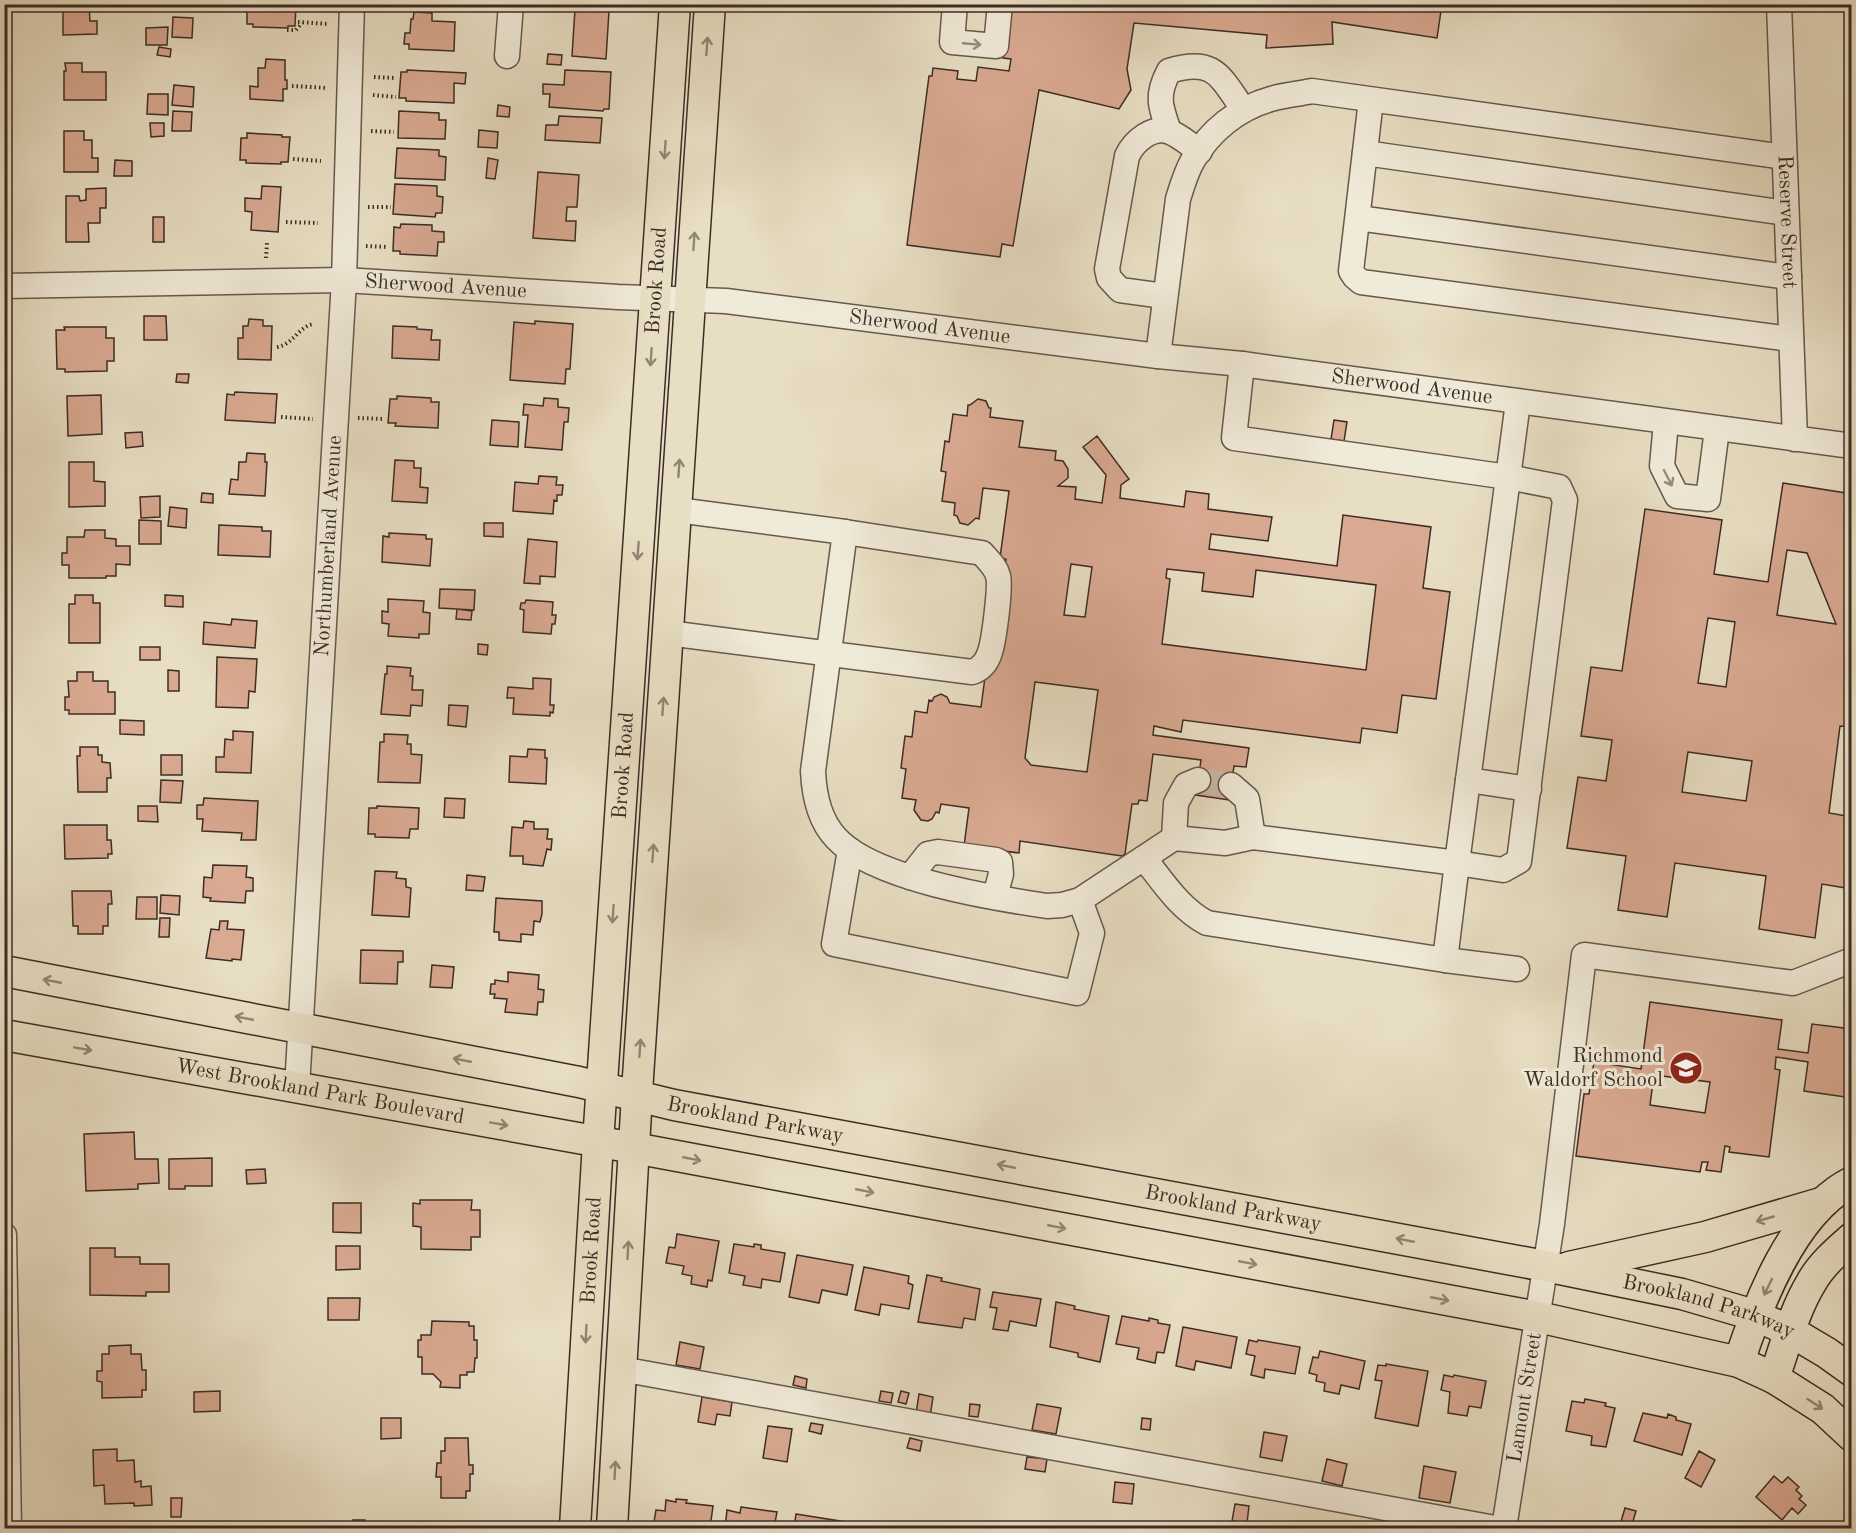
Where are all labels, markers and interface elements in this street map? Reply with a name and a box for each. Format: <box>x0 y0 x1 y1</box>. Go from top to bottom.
one-way arrow <box>702 37 713 57</box>
one-way arrow <box>961 39 981 50</box>
one-way arrow <box>659 139 670 159</box>
street label: Reserve Street <box>1774 155 1800 289</box>
street label: Brook Road <box>642 226 670 335</box>
one-way arrow <box>689 231 700 251</box>
street label: Sherwood Avenue <box>364 271 527 302</box>
street label: Sherwood Avenue <box>848 306 1012 348</box>
one-way arrow <box>645 346 656 366</box>
street label: Sherwood Avenue <box>1330 366 1494 408</box>
street label: Northumberland Avenue <box>312 435 345 657</box>
one-way arrow <box>674 459 685 479</box>
one-way arrow <box>1663 469 1675 487</box>
one-way arrow <box>632 541 643 561</box>
one-way arrow <box>658 696 669 716</box>
street label: Brook Road <box>609 711 638 820</box>
one-way arrow <box>648 844 659 864</box>
one-way arrow <box>607 903 618 923</box>
one-way arrow <box>43 975 63 986</box>
one-way arrow <box>234 1012 254 1023</box>
one-way arrow <box>635 1038 646 1058</box>
one-way arrow <box>72 1044 92 1055</box>
place label: Richmond Waldorf School <box>1523 1046 1663 1091</box>
school or university icon: Richmond Waldorf School <box>1668 1050 1704 1086</box>
one-way arrow <box>452 1054 472 1065</box>
street label: West Brookland Park Boulevard <box>174 1055 466 1128</box>
street label: Brookland Parkway <box>665 1093 845 1147</box>
one-way arrow <box>489 1119 509 1130</box>
one-way arrow <box>681 1154 701 1165</box>
one-way arrow <box>997 1160 1017 1171</box>
street label: Brookland Parkway <box>1143 1182 1323 1235</box>
one-way arrow <box>855 1186 874 1197</box>
street label: Brook Road <box>578 1196 605 1305</box>
one-way arrow <box>1756 1214 1775 1225</box>
one-way arrow <box>1046 1222 1066 1233</box>
one-way arrow <box>1395 1234 1415 1245</box>
one-way arrow <box>622 1240 633 1260</box>
one-way arrow <box>1238 1258 1258 1269</box>
street label: Brookland Parkway <box>1621 1272 1798 1342</box>
one-way arrow <box>1761 1278 1773 1296</box>
one-way arrow <box>1430 1294 1449 1305</box>
one-way arrow <box>581 1324 592 1344</box>
street label: Lamont Street <box>1504 1331 1545 1464</box>
one-way arrow <box>1806 1399 1823 1411</box>
one-way arrow <box>609 1461 620 1481</box>

